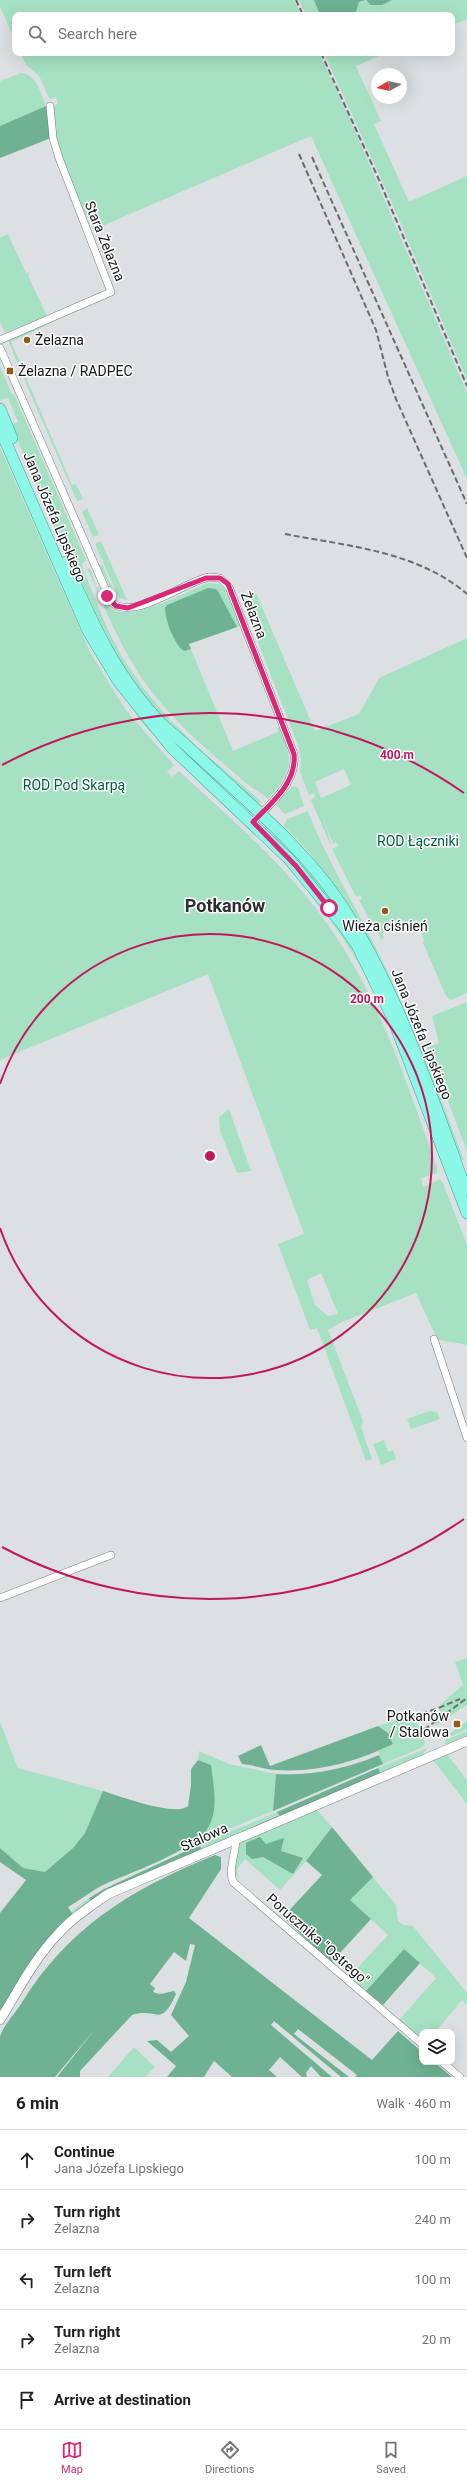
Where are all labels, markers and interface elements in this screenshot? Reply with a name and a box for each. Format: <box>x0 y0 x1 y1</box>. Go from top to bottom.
search box <box>12 12 455 56</box>
icon: search <box>26 23 48 45</box>
text: Search here <box>58 25 137 43</box>
north arrow <box>371 68 407 104</box>
street label: Stara Żelazna <box>82 199 128 283</box>
place label: Żelazna <box>35 332 84 348</box>
marker: Żelazna <box>22 335 32 345</box>
place label: Żelazna / RADPEC <box>18 363 133 379</box>
marker: Żelazna / RADPEC <box>5 366 15 376</box>
street label: Jana Józefa Lipskiego <box>20 450 90 584</box>
route end <box>98 587 116 605</box>
street label: Żelazna <box>238 589 270 641</box>
text: 400 m <box>380 748 414 762</box>
park label: ROD Pod Skarpą <box>23 777 125 793</box>
park label: ROD Łączniki <box>377 833 459 849</box>
district label: Potkanów <box>185 895 265 916</box>
route start <box>320 899 338 917</box>
marker: Wieża ciśnień <box>380 906 390 916</box>
place label: Wieża ciśnień <box>342 918 428 934</box>
street label: Jana Józefa Lipskiego <box>388 966 456 1102</box>
text: 200 m <box>350 992 384 1006</box>
centre of rings <box>203 1149 217 1163</box>
place label: Potkanów / Stalowa <box>387 1708 449 1740</box>
marker: Potkanów / Stalowa <box>452 1719 462 1729</box>
street label: Stalowa <box>178 1820 230 1854</box>
street label: Porucznika "Ostrego" <box>264 1890 372 1988</box>
map controls <box>419 2029 455 2065</box>
button: layers <box>419 2029 455 2065</box>
text: 6 min <box>16 2093 59 2113</box>
text: Walk · 460 m <box>376 2096 451 2111</box>
text: Continue <box>54 2143 115 2161</box>
icon: ahead <box>16 2149 38 2171</box>
text: 100 m <box>414 2152 451 2167</box>
text: Jana Józefa Lipskiego <box>54 2161 184 2176</box>
text: Turn right <box>54 2203 120 2221</box>
icon: right <box>16 2209 38 2231</box>
text: 240 m <box>414 2212 451 2227</box>
text: Żelazna <box>54 2221 99 2236</box>
text: Turn left <box>54 2263 111 2281</box>
icon: left <box>16 2269 38 2291</box>
text: 100 m <box>414 2272 451 2287</box>
text: Żelazna <box>54 2281 99 2296</box>
text: Turn right <box>54 2323 120 2341</box>
icon: right <box>16 2329 38 2351</box>
text: 20 m <box>422 2332 451 2347</box>
text: Żelazna <box>54 2341 99 2356</box>
icon: arrive <box>16 2389 38 2411</box>
text: Arrive at destination <box>54 2391 191 2409</box>
tab: Map <box>61 2439 83 2476</box>
tab: Directions <box>205 2439 254 2476</box>
tab: Saved <box>376 2439 406 2476</box>

